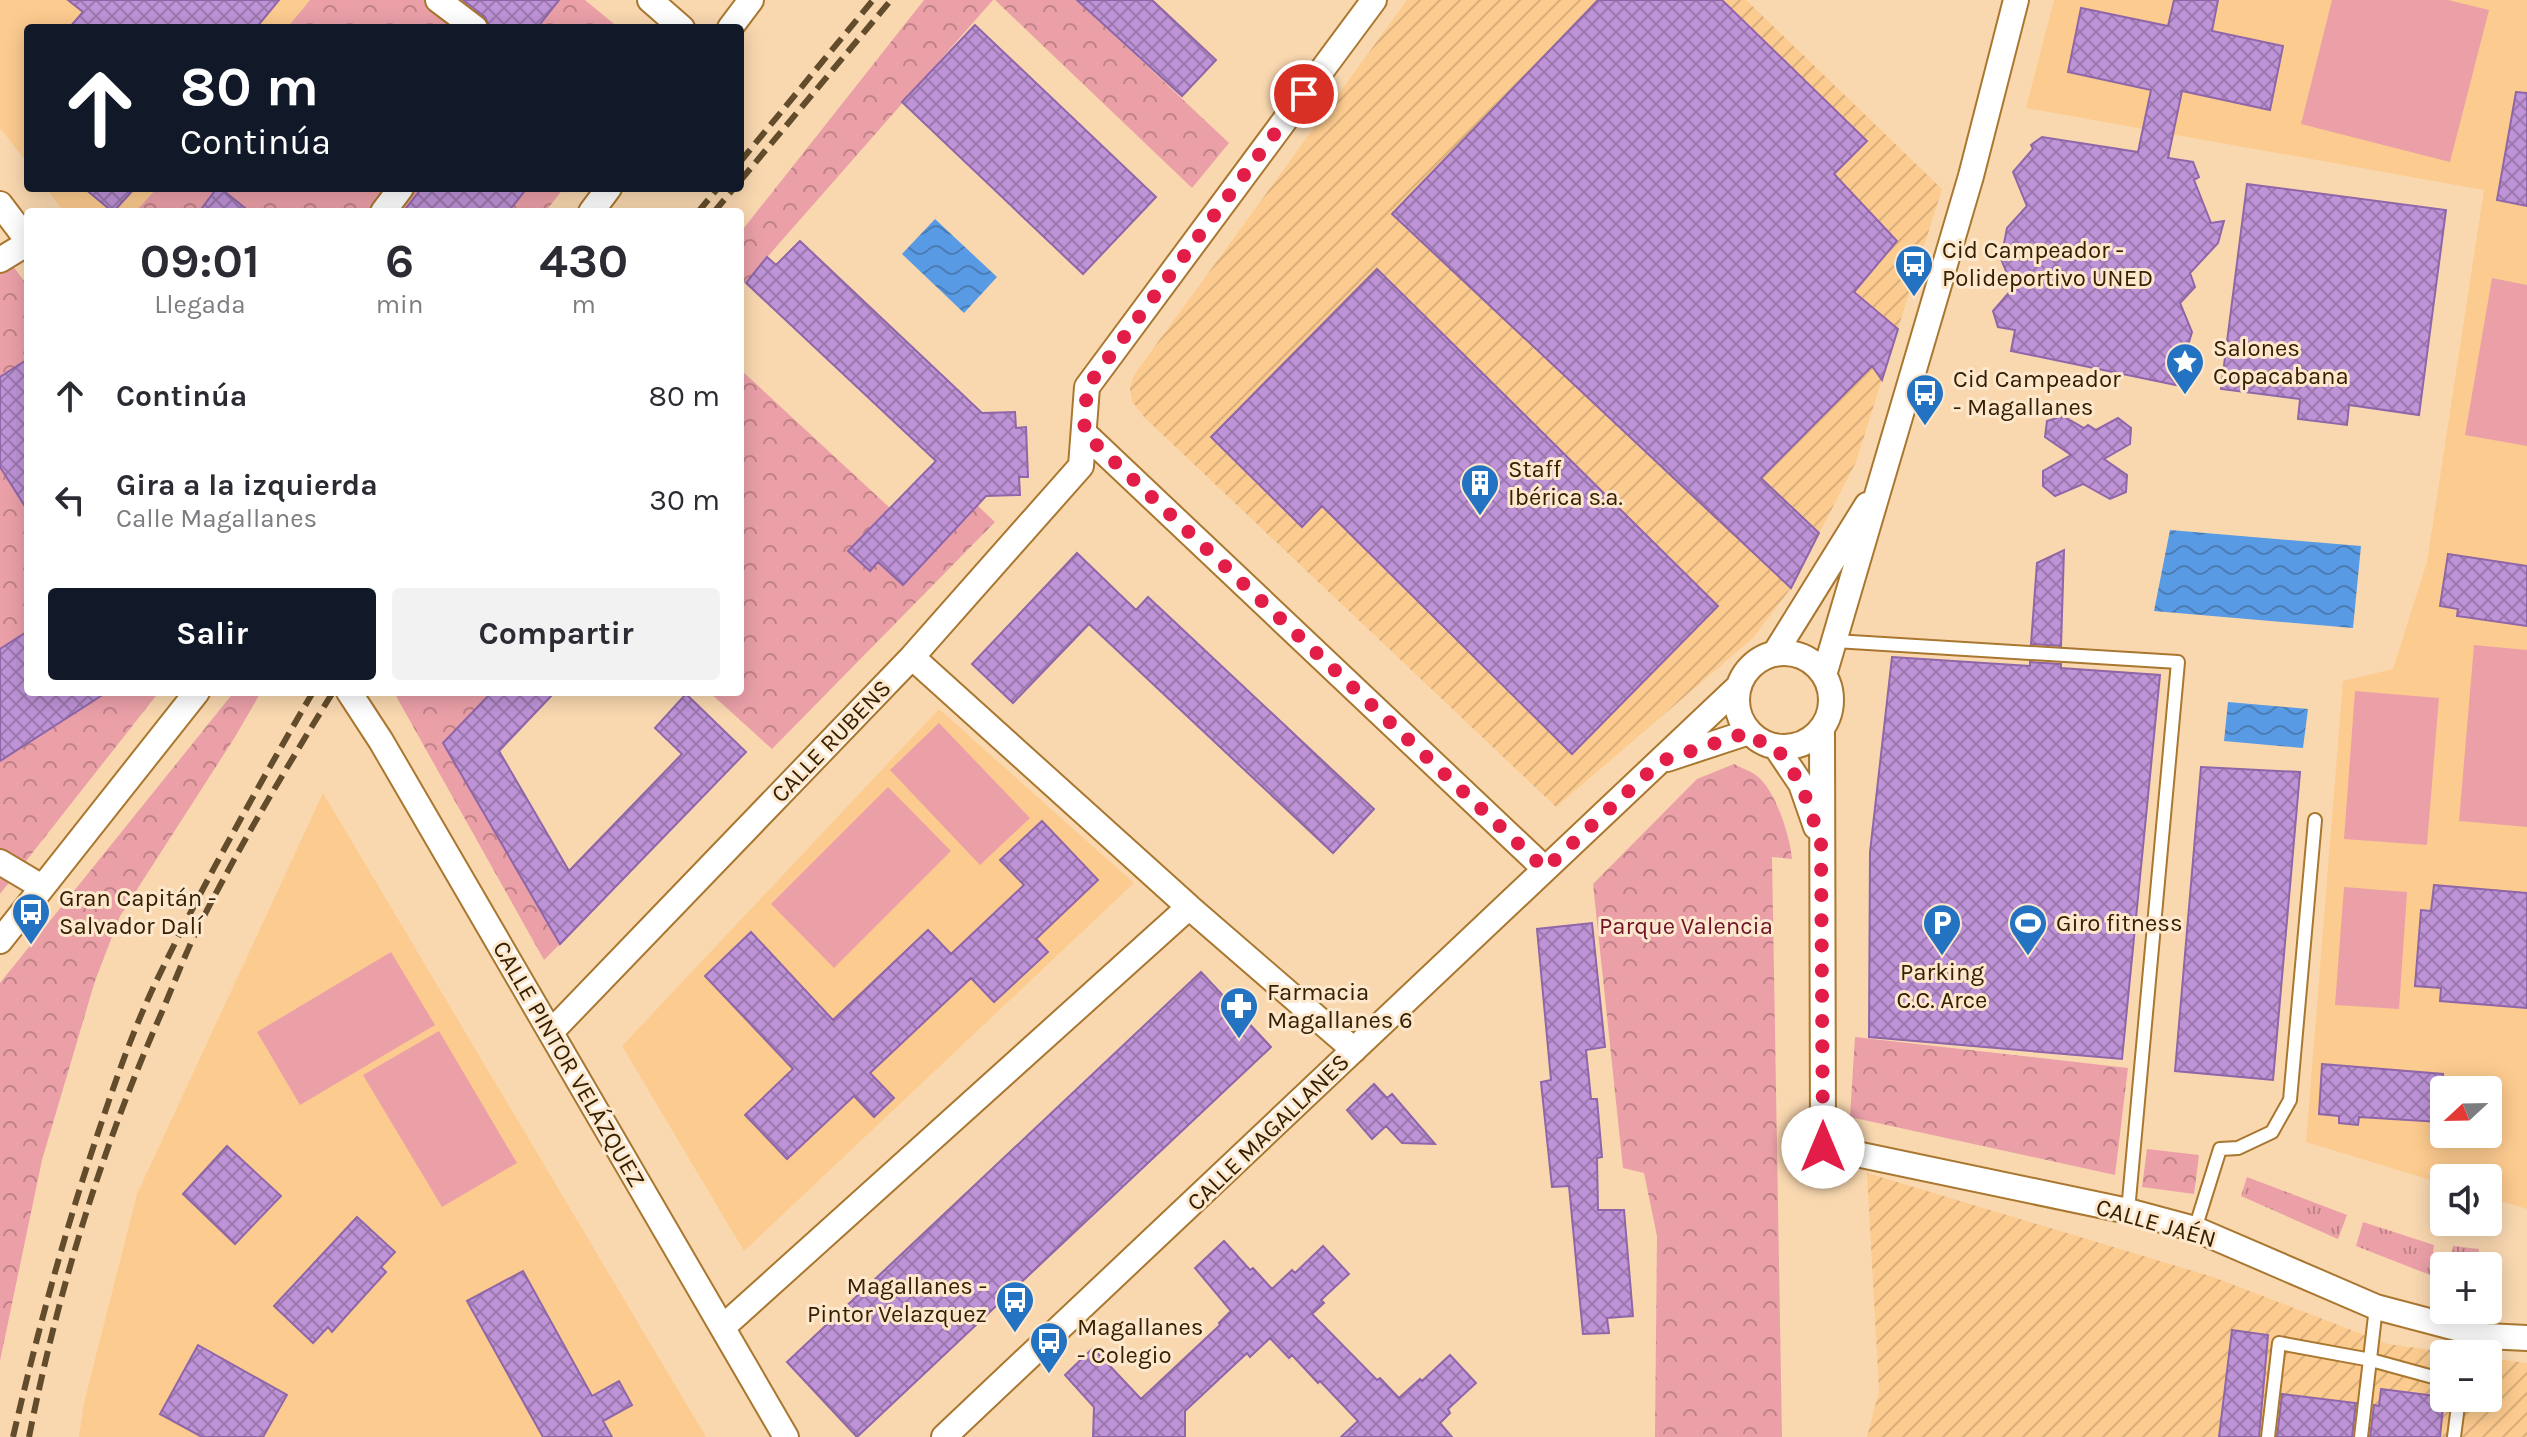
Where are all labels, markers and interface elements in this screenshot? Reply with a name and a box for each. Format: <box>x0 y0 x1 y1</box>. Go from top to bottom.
text: 80 m <box>180 54 319 119</box>
icon: ahead <box>48 56 152 160</box>
pin <box>1270 60 1338 128</box>
icon: arrive <box>1282 72 1326 116</box>
text: Continúa <box>180 121 331 163</box>
text: 09:01 <box>140 233 260 289</box>
text: 6 <box>385 233 414 289</box>
text: 430 <box>539 233 628 289</box>
place label: Cid Campeador - Polideportivo UNED <box>1942 236 2153 292</box>
bus stop icon: Cid Campeador - Polideportivo UNED <box>1893 243 1935 298</box>
text: Llegada <box>154 289 246 320</box>
text: min <box>376 289 424 320</box>
text: m <box>572 289 596 320</box>
place label: Salones Copacabana <box>2213 334 2349 390</box>
place icon: Salones Copacabana <box>2164 341 2206 396</box>
place label: Cid Campeador - Magallanes <box>1953 365 2121 421</box>
bus stop icon: Cid Campeador - Magallanes <box>1904 372 1946 427</box>
icon: ahead <box>48 374 92 418</box>
text: Continúa <box>116 378 247 414</box>
text: 80 m <box>649 378 720 414</box>
place label: Staff Ibérica s.a. <box>1508 455 1623 511</box>
building icon: Staff Ibérica s.a. <box>1459 462 1501 517</box>
text: Gira a la izquierda <box>116 467 378 503</box>
icon: left <box>48 478 92 522</box>
text: 30 m <box>649 482 720 518</box>
text: Calle Magallanes <box>116 503 317 534</box>
button: Salir <box>48 588 376 680</box>
button: Compartir <box>392 588 720 680</box>
street label: CALLE RUBENS <box>765 674 897 808</box>
place label: Gran Capitán - Salvador Dalí <box>59 884 216 940</box>
bus stop icon: Gran Capitán - Salvador Dalí <box>10 891 52 946</box>
parking icon: Parking C.C. Arce <box>1921 902 1963 957</box>
sports icon: Giro fitness <box>2007 902 2049 957</box>
place label: Giro fitness <box>2056 909 2183 937</box>
park label: Parque Valencia <box>1599 912 1773 940</box>
street label: CALLE PINTOR VELÁZQUEZ <box>487 935 652 1192</box>
place label: Parking C.C. Arce <box>1897 958 1987 1014</box>
place label: Farmacia Magallanes 6 <box>1267 978 1413 1034</box>
pharmacy icon: Farmacia Magallanes 6 <box>1218 985 1260 1040</box>
street label: CALLE MAGALLANES <box>1181 1048 1355 1216</box>
north arrow <box>2430 1076 2502 1148</box>
map controls <box>2430 1076 2502 1412</box>
position arrow <box>1781 1105 1865 1189</box>
button: sound <box>2430 1164 2502 1236</box>
street label: CALLE JAÉN <box>2093 1192 2219 1253</box>
button: + <box>2430 1252 2502 1324</box>
place label: Magallanes - Pintor Velazquez <box>807 1272 987 1328</box>
bus stop icon: Magallanes - Pintor Velazquez <box>994 1279 1036 1334</box>
place label: Magallanes - Colegio <box>1077 1313 1203 1369</box>
bus stop icon: Magallanes - Colegio <box>1028 1320 1070 1375</box>
button: − <box>2430 1340 2502 1412</box>

